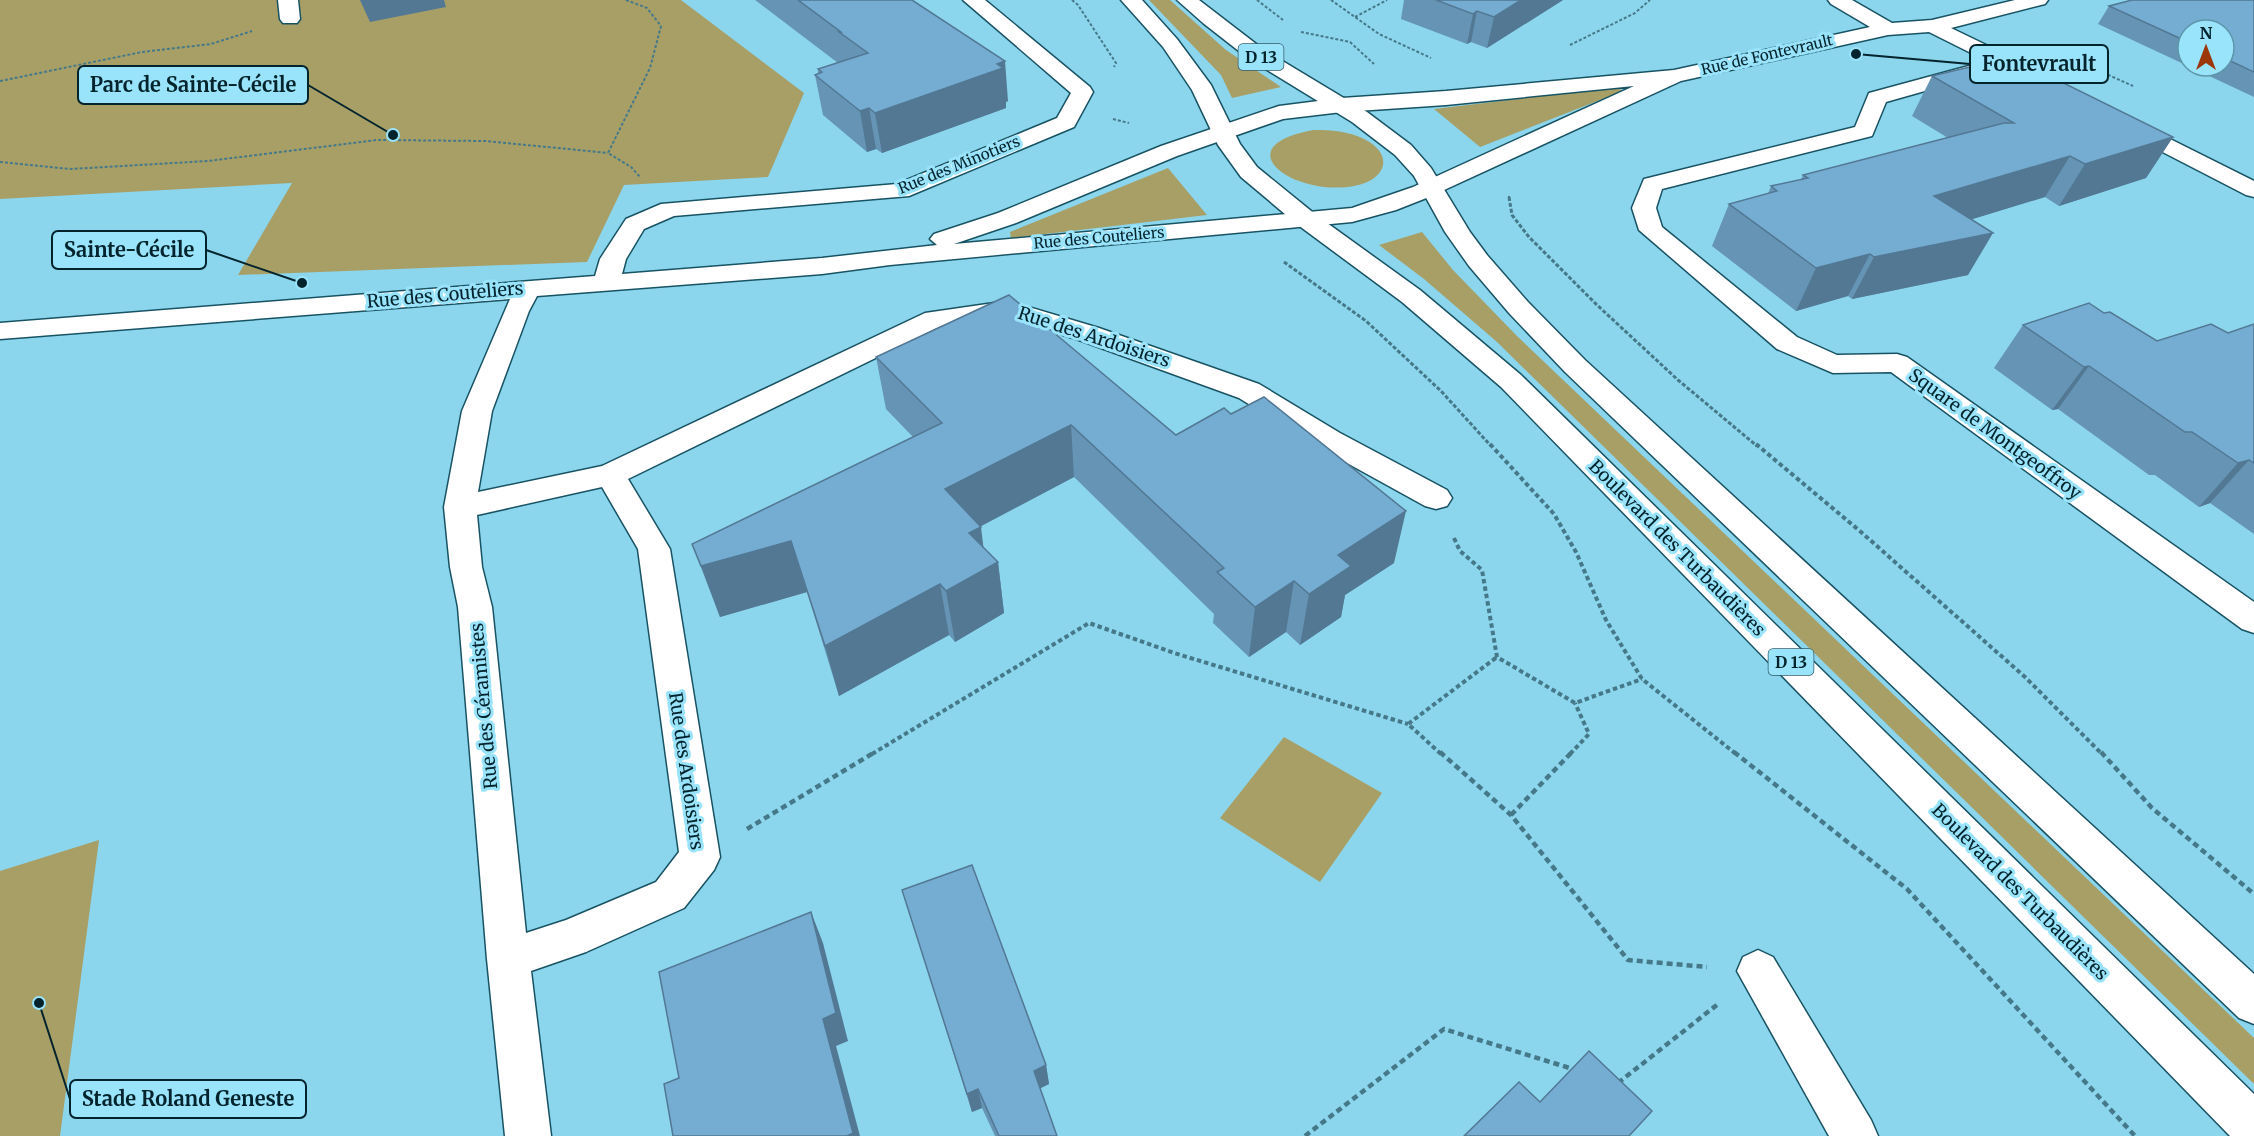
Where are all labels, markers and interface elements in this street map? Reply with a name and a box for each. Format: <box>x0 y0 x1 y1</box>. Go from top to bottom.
north arrow <box>2176 18 2236 78</box>
text: N <box>2200 23 2213 43</box>
street label: Rue de Fontevrault <box>1699 30 1835 79</box>
road number: D 13 <box>1238 44 1284 70</box>
callout: Fontevrault <box>1970 45 2108 83</box>
text: Fontevrault <box>1982 51 2096 76</box>
callout: Parc de Sainte-Cécile <box>78 66 308 104</box>
text: Parc de Sainte-Cécile <box>90 72 296 97</box>
street label: Rue des Minotiers <box>895 131 1023 198</box>
street label: Rue des Couteliers <box>1033 222 1165 253</box>
callout: Sainte-Cécile <box>52 231 206 269</box>
text: Sainte-Cécile <box>64 237 194 262</box>
street label: Rue des Couteliers <box>366 276 525 313</box>
street label: Rue des Ardoisiers <box>1015 301 1173 372</box>
street label: Square de Montgeoffroy <box>1904 363 2087 504</box>
street label: Boulevard des Turbaudières <box>1584 454 1771 641</box>
street label: Rue des Céramistes <box>465 622 502 790</box>
road number: D 13 <box>1768 649 1814 675</box>
street label: Rue des Ardoisiers <box>664 691 709 851</box>
street label: Boulevard des Turbaudières <box>1927 798 2114 985</box>
callout: Stade Roland Geneste <box>70 1080 306 1118</box>
text: Stade Roland Geneste <box>82 1086 294 1111</box>

